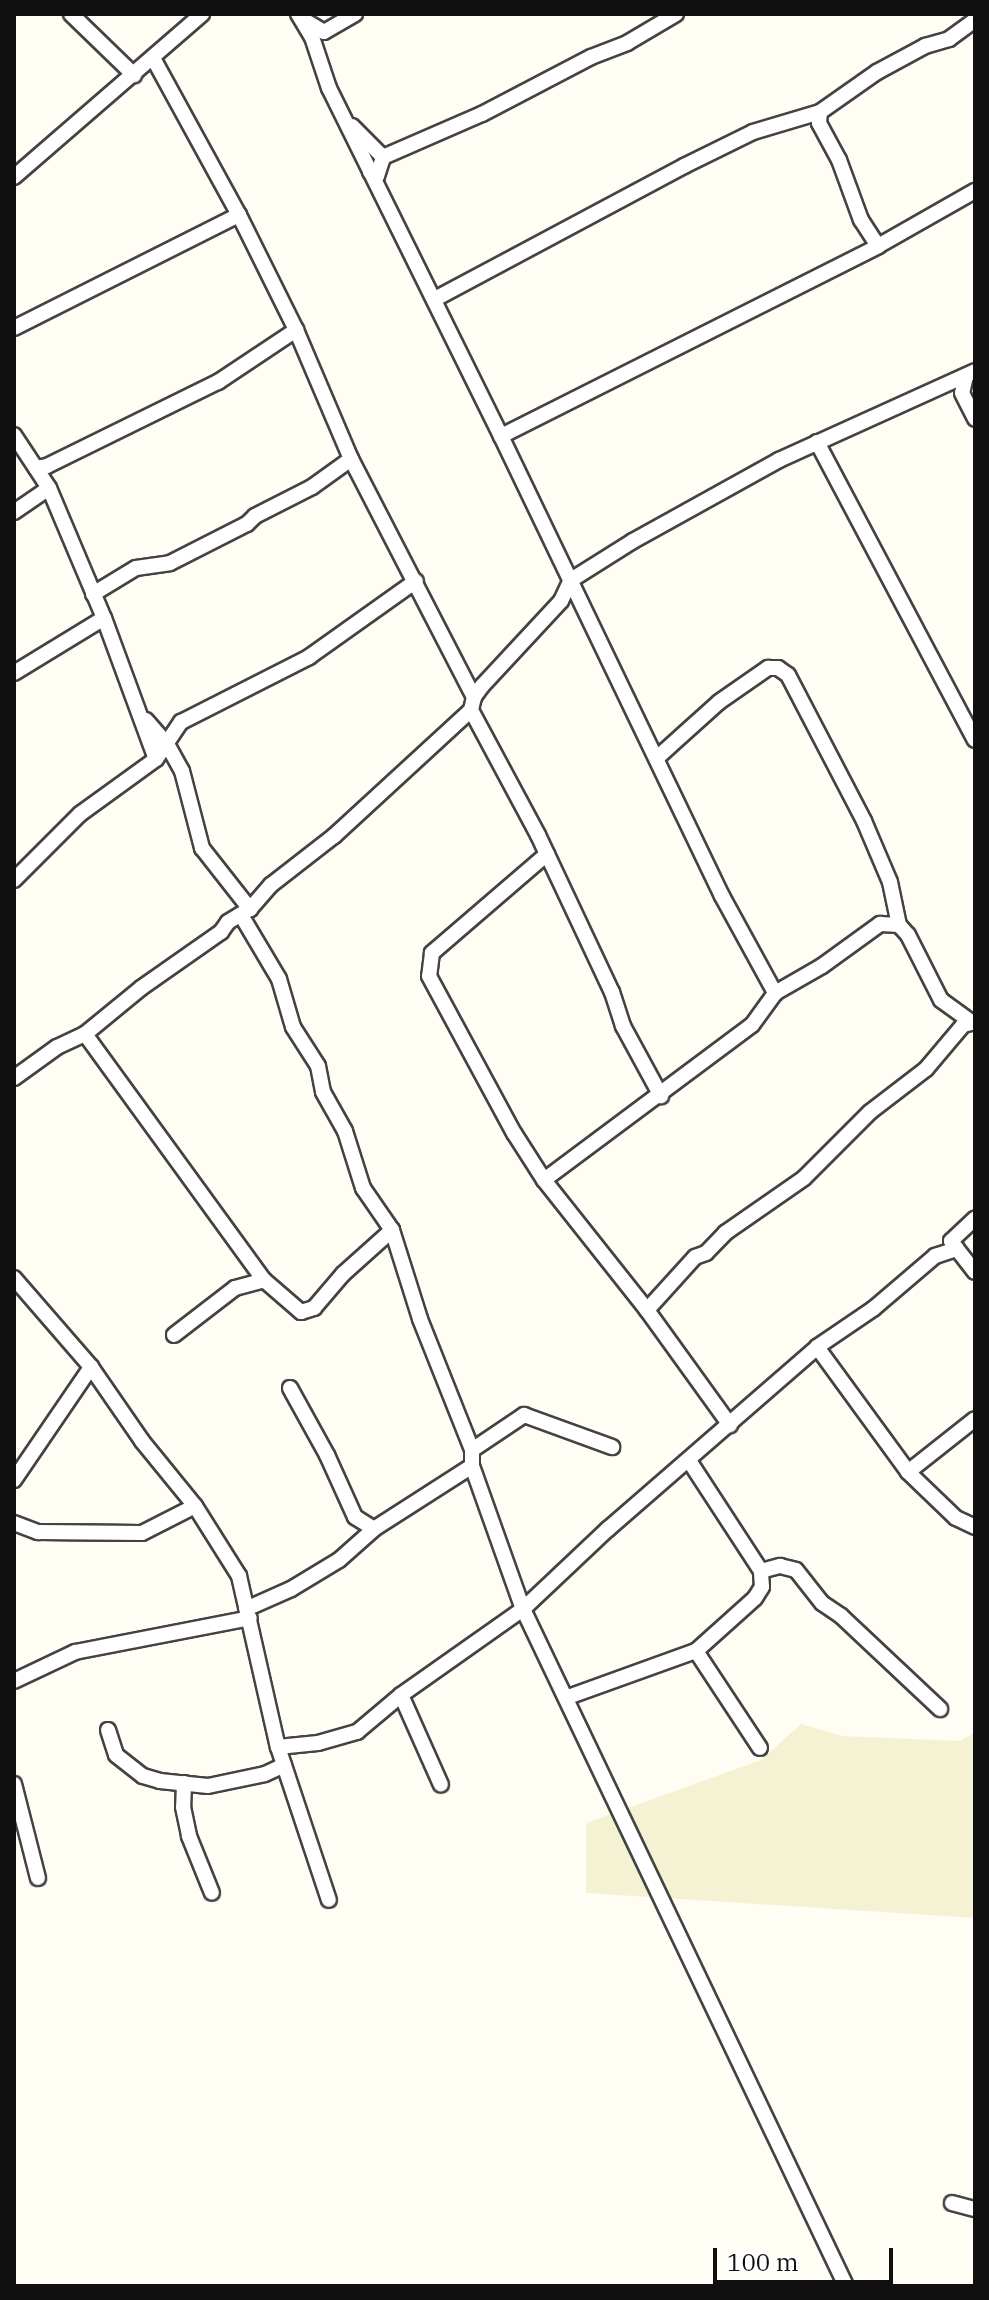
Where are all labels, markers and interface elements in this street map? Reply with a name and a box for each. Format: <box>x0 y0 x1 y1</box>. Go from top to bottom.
scale bar <box>717 2232 897 2282</box>
text: 100 m <box>727 2246 799 2278</box>

